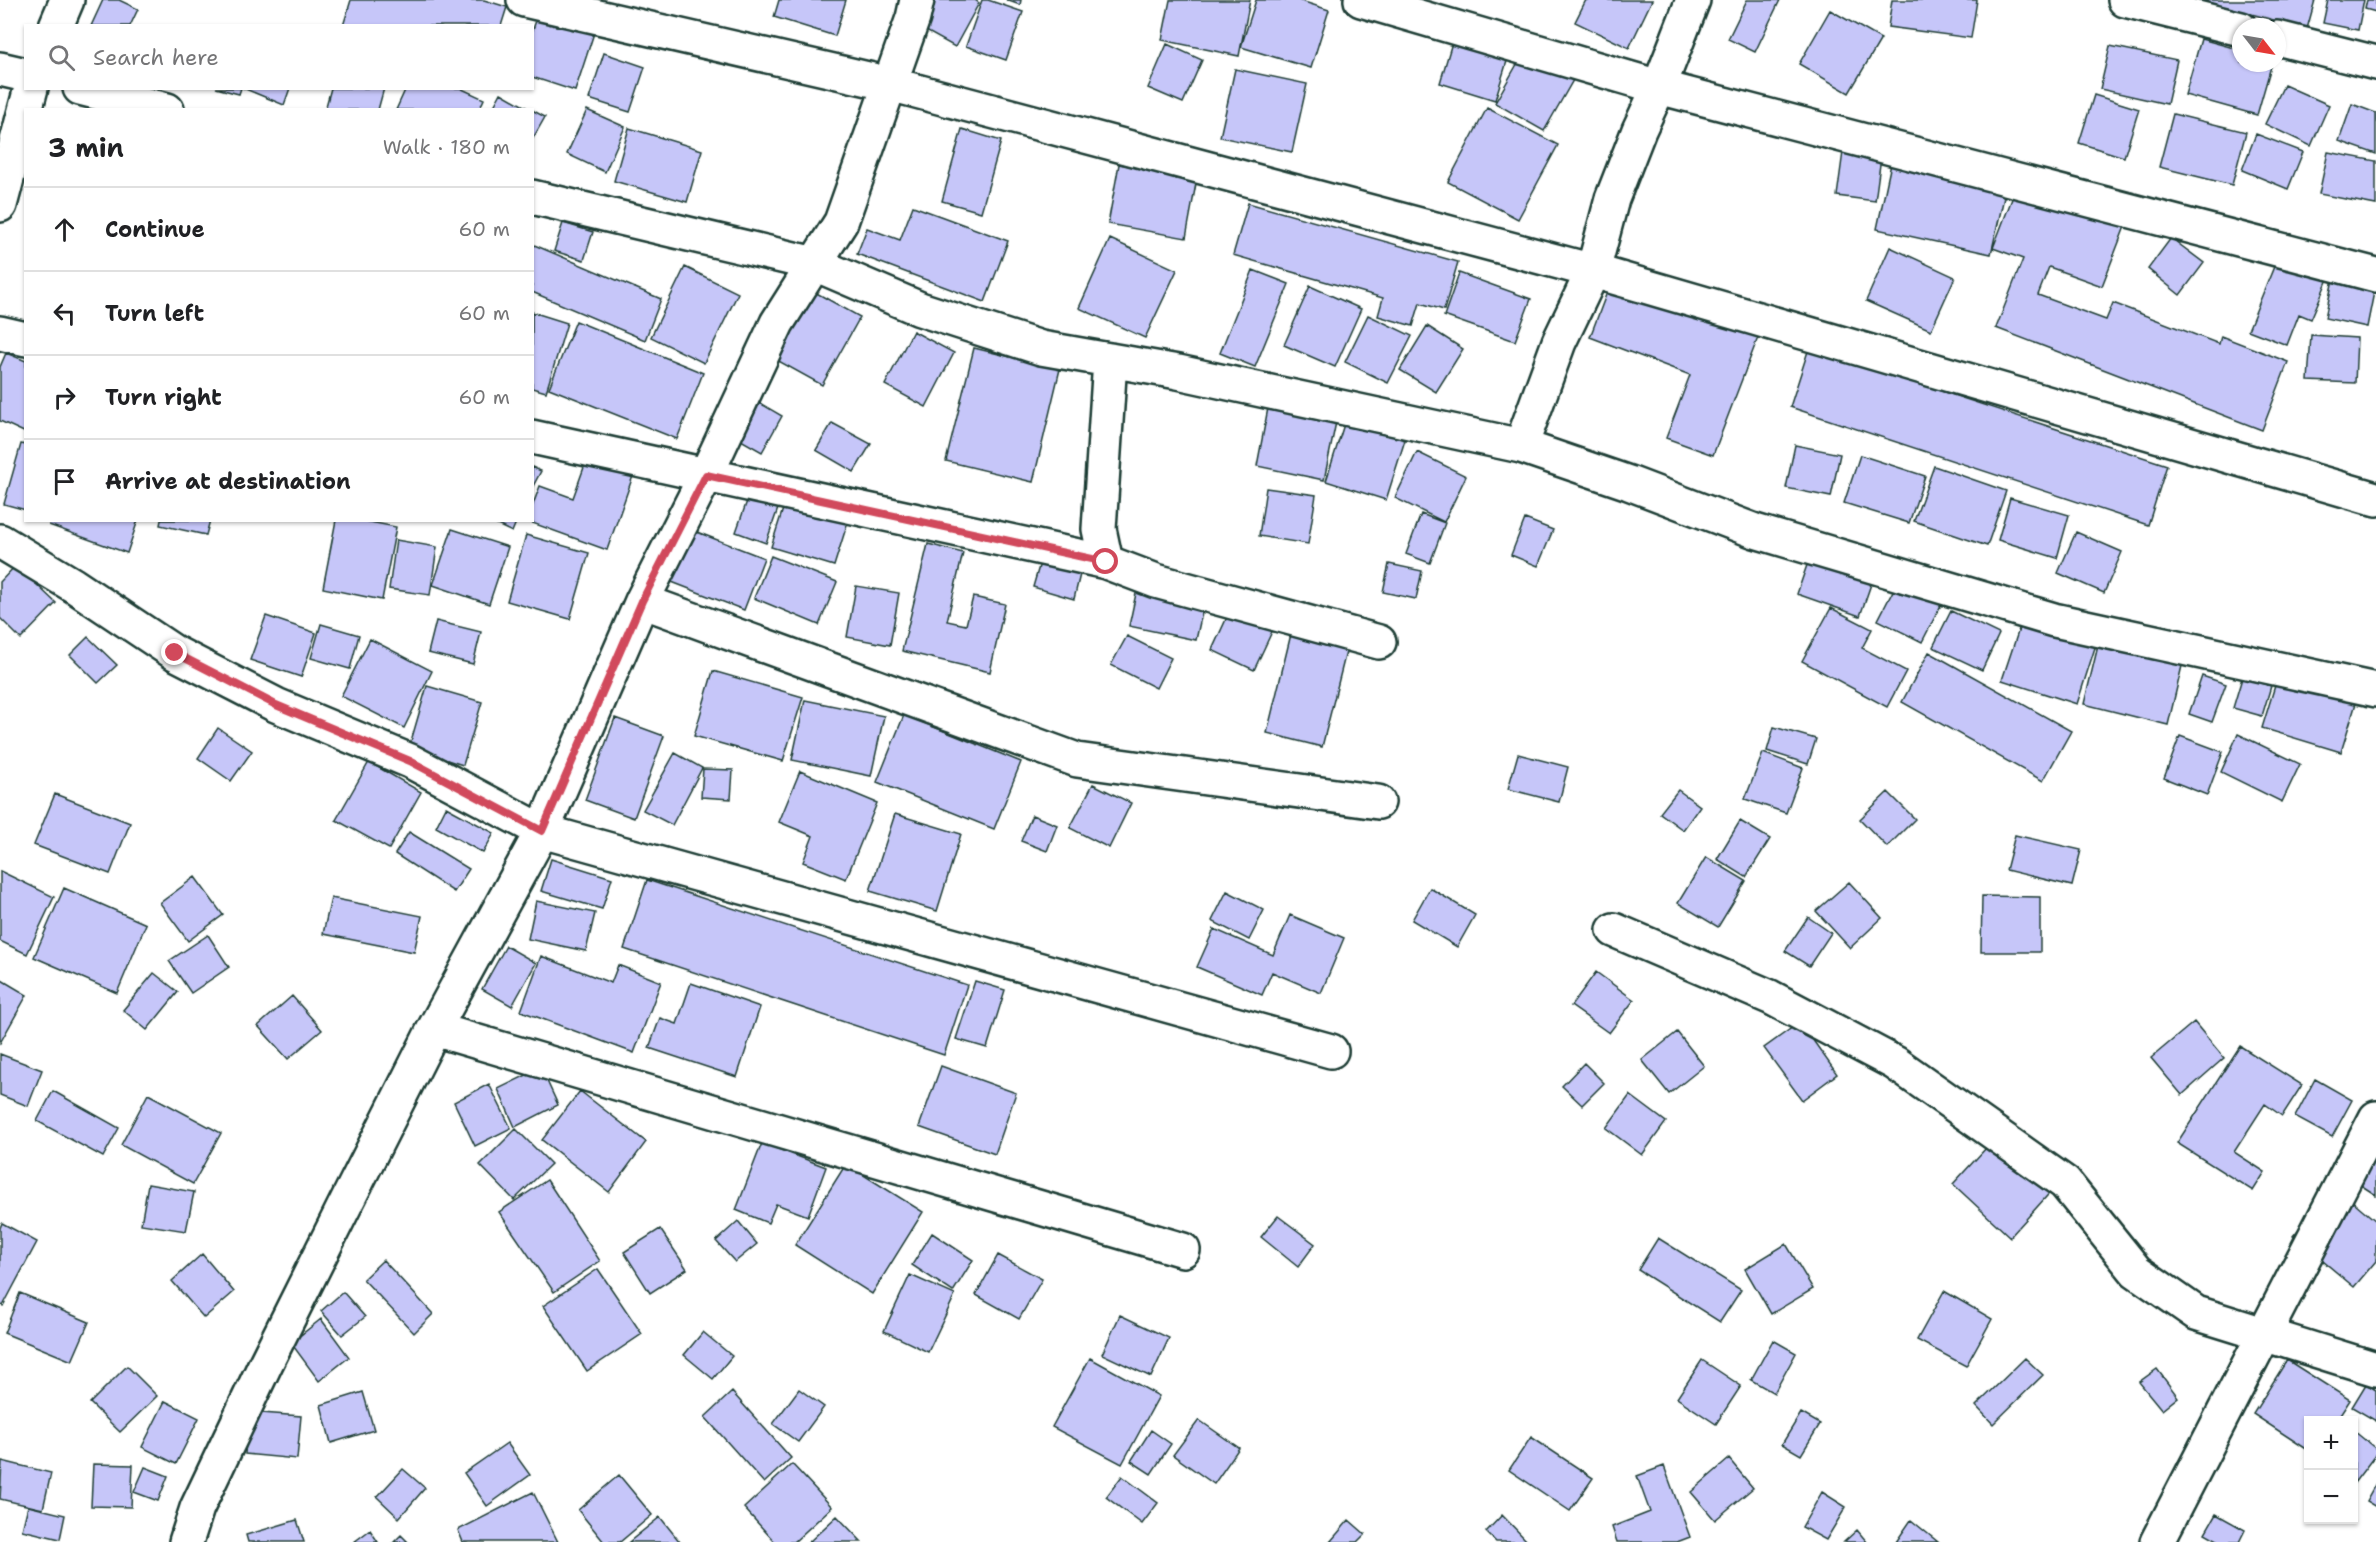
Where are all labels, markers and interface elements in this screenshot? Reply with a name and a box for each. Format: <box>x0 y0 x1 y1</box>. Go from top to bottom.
north arrow <box>2232 18 2286 72</box>
search box <box>24 24 534 90</box>
icon: search <box>45 41 78 74</box>
text: Search here <box>93 43 219 72</box>
text: 3 min <box>48 130 124 165</box>
text: Walk · 180 m <box>383 134 510 160</box>
icon: ahead <box>48 213 81 246</box>
text: Continue <box>105 215 205 244</box>
text: 60 m <box>458 216 510 242</box>
icon: left <box>48 297 81 330</box>
text: Turn left <box>105 299 204 328</box>
text: 60 m <box>458 300 510 326</box>
icon: right <box>48 381 81 414</box>
text: Turn right <box>105 383 222 412</box>
text: 60 m <box>458 384 510 410</box>
icon: arrive <box>48 465 81 498</box>
text: Arrive at destination <box>105 467 351 496</box>
route start <box>1092 548 1118 574</box>
route end <box>161 639 187 665</box>
map controls <box>2304 1416 2358 1524</box>
button: + <box>2304 1416 2358 1470</box>
button: − <box>2304 1470 2358 1524</box>

